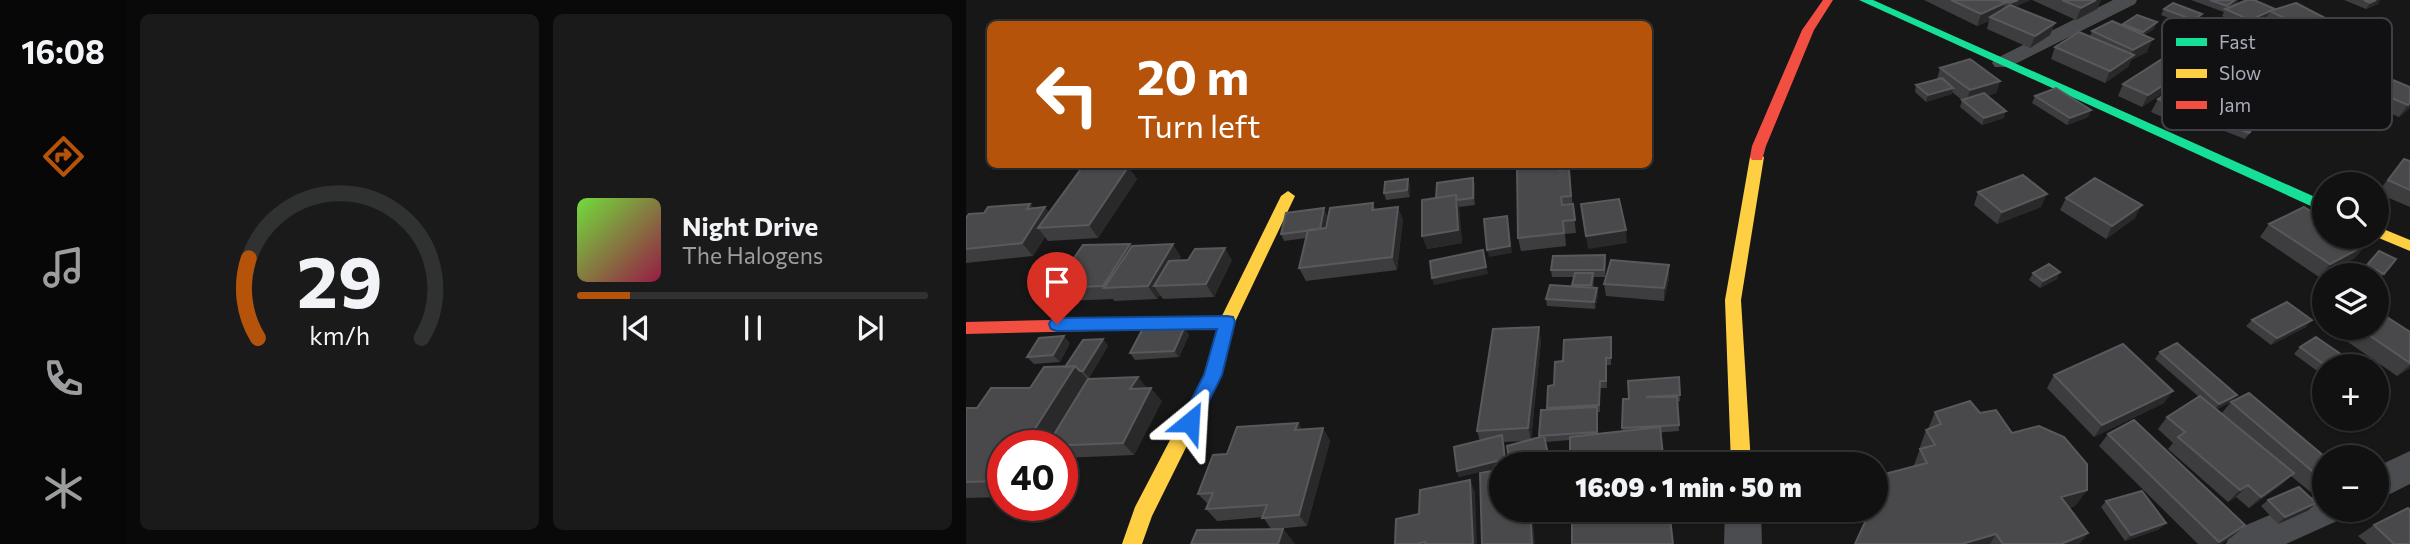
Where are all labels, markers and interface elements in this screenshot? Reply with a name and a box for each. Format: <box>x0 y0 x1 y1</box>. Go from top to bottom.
legend <box>2162 18 2392 130</box>
text: Fast <box>2219 30 2256 53</box>
text: 16:08 <box>21 31 105 71</box>
text: 20 m <box>1137 45 1249 105</box>
icon: left <box>1022 49 1113 140</box>
text: Slow <box>2219 61 2261 84</box>
text: Jam <box>2219 93 2251 116</box>
text: Turn left <box>1137 105 1261 145</box>
icon: directions <box>39 132 88 181</box>
map controls <box>2312 172 2389 522</box>
button: search <box>2312 172 2389 249</box>
text: Night Drive <box>682 210 818 241</box>
text: 29 <box>297 234 382 323</box>
text: The Halogens <box>682 241 823 269</box>
icon: music <box>39 243 88 292</box>
pin <box>1027 252 1087 324</box>
icon: arrive <box>1038 263 1076 301</box>
button: layers <box>2312 263 2389 340</box>
icon: previous <box>617 309 655 347</box>
icon: pause <box>734 309 772 347</box>
icon: next <box>851 309 889 347</box>
text: km/h <box>309 320 370 350</box>
icon: phone <box>39 354 88 403</box>
button: + <box>2312 354 2389 431</box>
position arrow <box>1153 385 1227 459</box>
speed limit sign: 40 <box>987 430 1078 521</box>
button: − <box>2312 445 2389 522</box>
icon: climate <box>39 464 88 513</box>
text: 16:09 · 1 min · 50 m <box>1575 471 1802 502</box>

